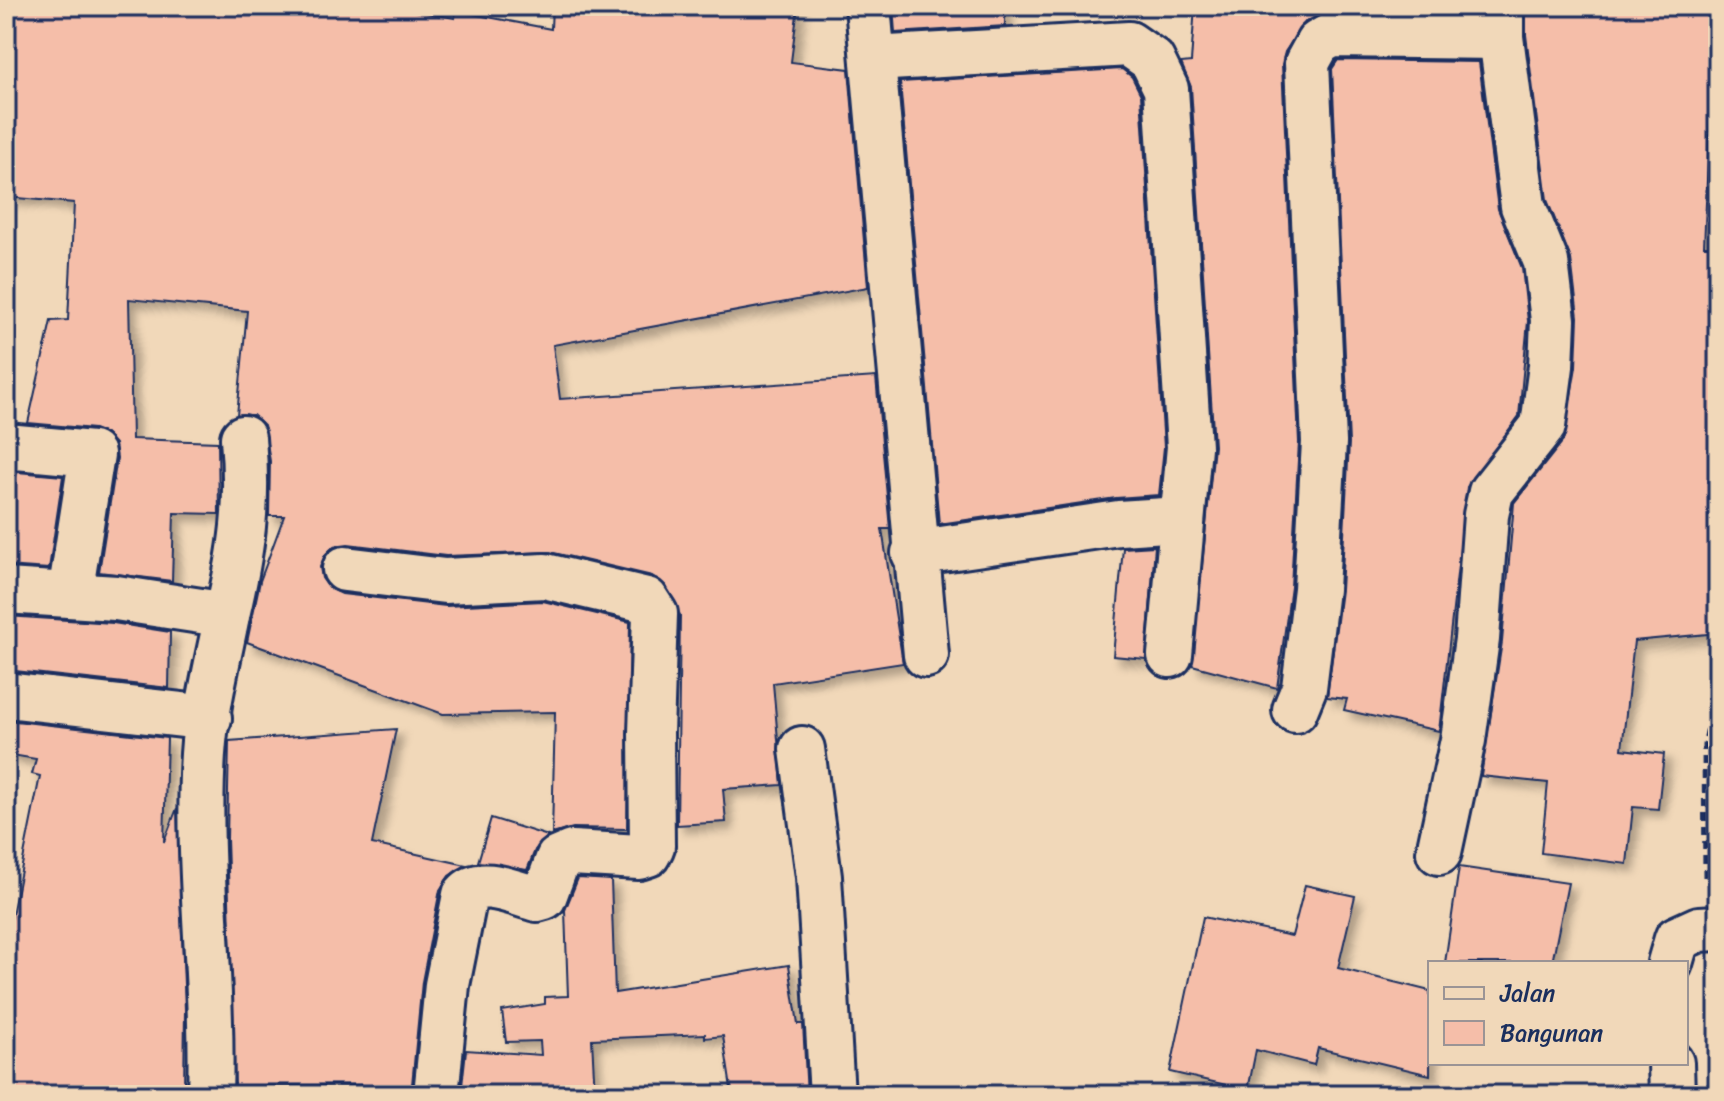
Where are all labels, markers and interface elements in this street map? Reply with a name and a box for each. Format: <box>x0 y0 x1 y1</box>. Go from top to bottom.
legend <box>1428 961 1688 1065</box>
text: Jalan <box>1499 972 1555 1014</box>
text: Bangunan <box>1500 1012 1603 1054</box>

